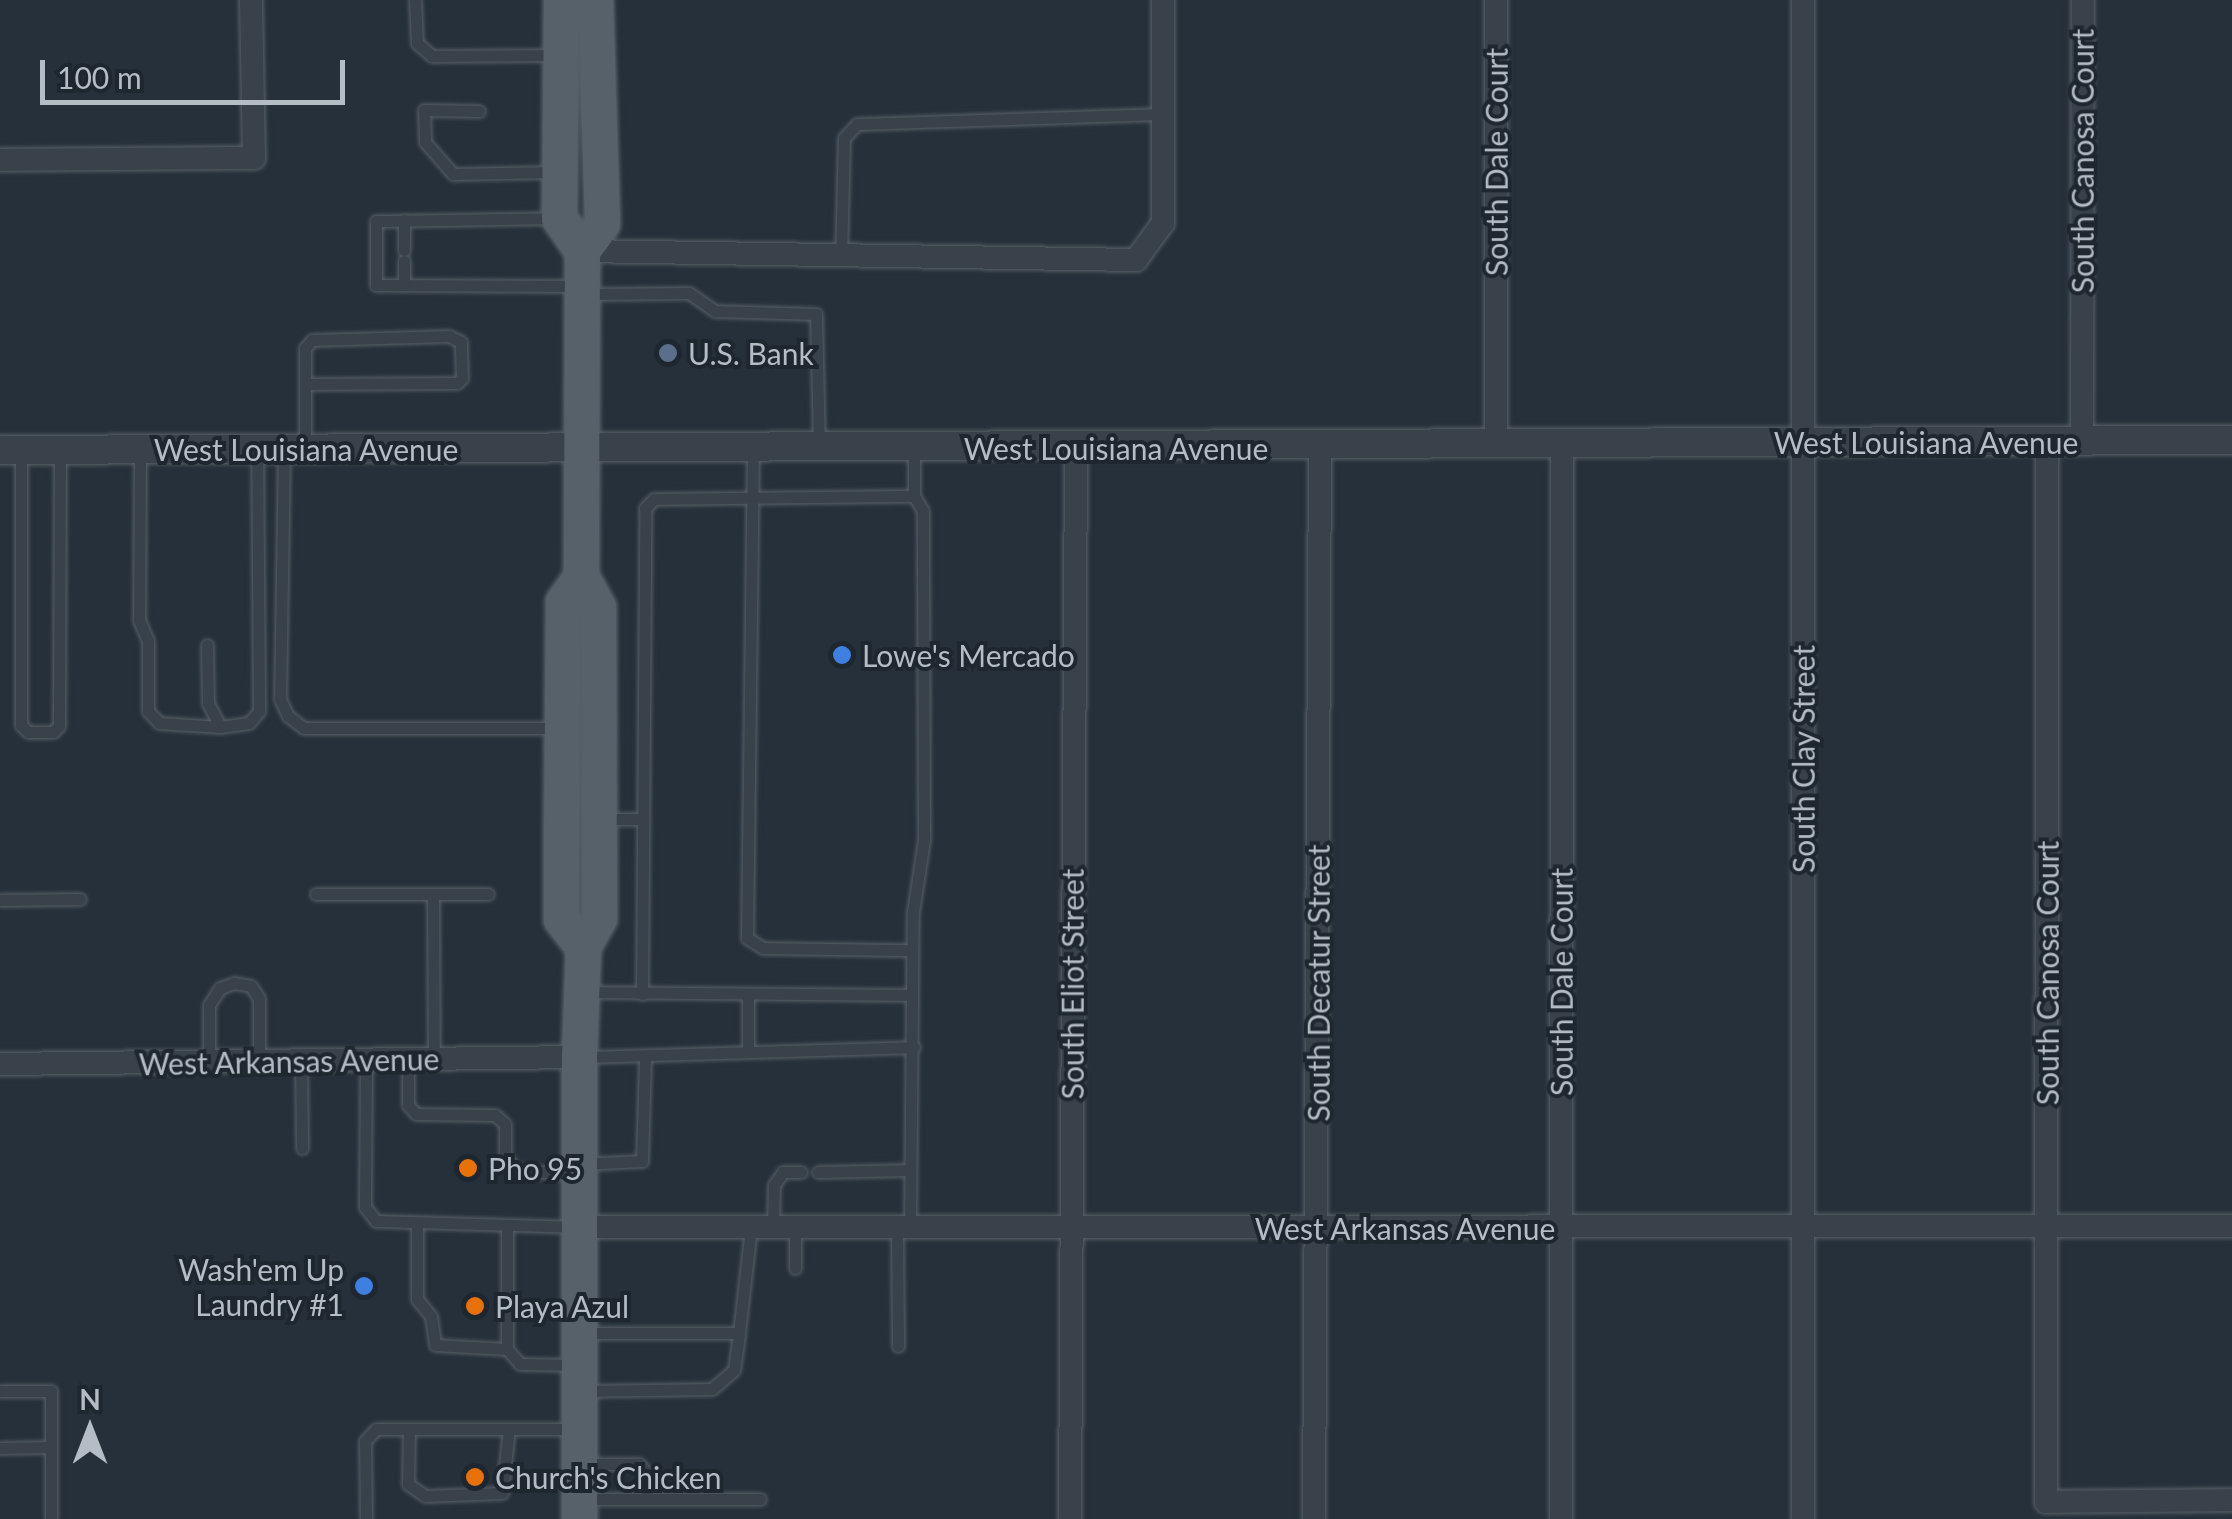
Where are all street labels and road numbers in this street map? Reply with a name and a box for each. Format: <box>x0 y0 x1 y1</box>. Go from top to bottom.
street label: South Canosa Court <box>2064 29 2100 293</box>
street label: South Dale Court <box>1478 48 1514 276</box>
street label: West Louisiana Avenue <box>1773 424 2079 460</box>
street label: West Louisiana Avenue <box>963 430 1269 466</box>
street label: West Louisiana Avenue <box>153 431 459 467</box>
street label: South Clay Street <box>1785 645 1821 873</box>
street label: South Canosa Court <box>2029 841 2065 1105</box>
street label: South Decatur Street <box>1300 844 1336 1122</box>
street label: South Dale Court <box>1543 868 1579 1096</box>
street label: South Eliot Street <box>1054 869 1090 1099</box>
street label: West Arkansas Avenue <box>137 1040 441 1082</box>
street label: West Arkansas Avenue <box>1254 1210 1556 1246</box>

